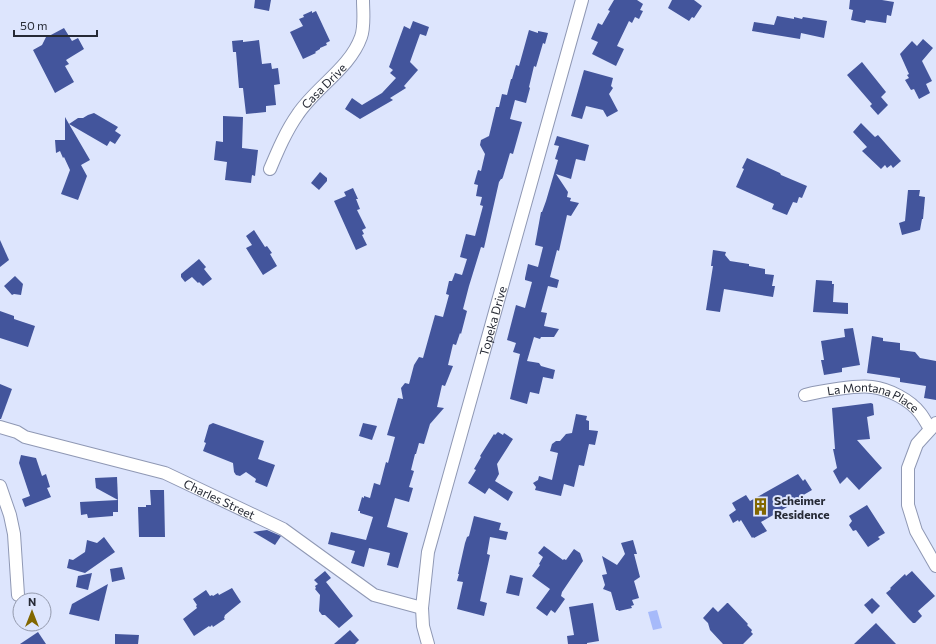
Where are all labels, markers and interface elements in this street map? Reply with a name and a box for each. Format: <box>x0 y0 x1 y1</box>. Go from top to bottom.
scale bar <box>14 12 97 38</box>
text: 50 m <box>20 18 48 32</box>
street label: Casa Drive <box>298 60 349 111</box>
street label: Topeka Drive <box>476 285 509 357</box>
street label: La Montana Place <box>826 380 922 415</box>
street label: Charles Street <box>182 476 257 522</box>
place label: Scheimer Residence <box>774 493 830 521</box>
building icon: Scheimer Residence <box>751 497 771 517</box>
north arrow <box>12 592 52 632</box>
text: N <box>28 595 36 608</box>

